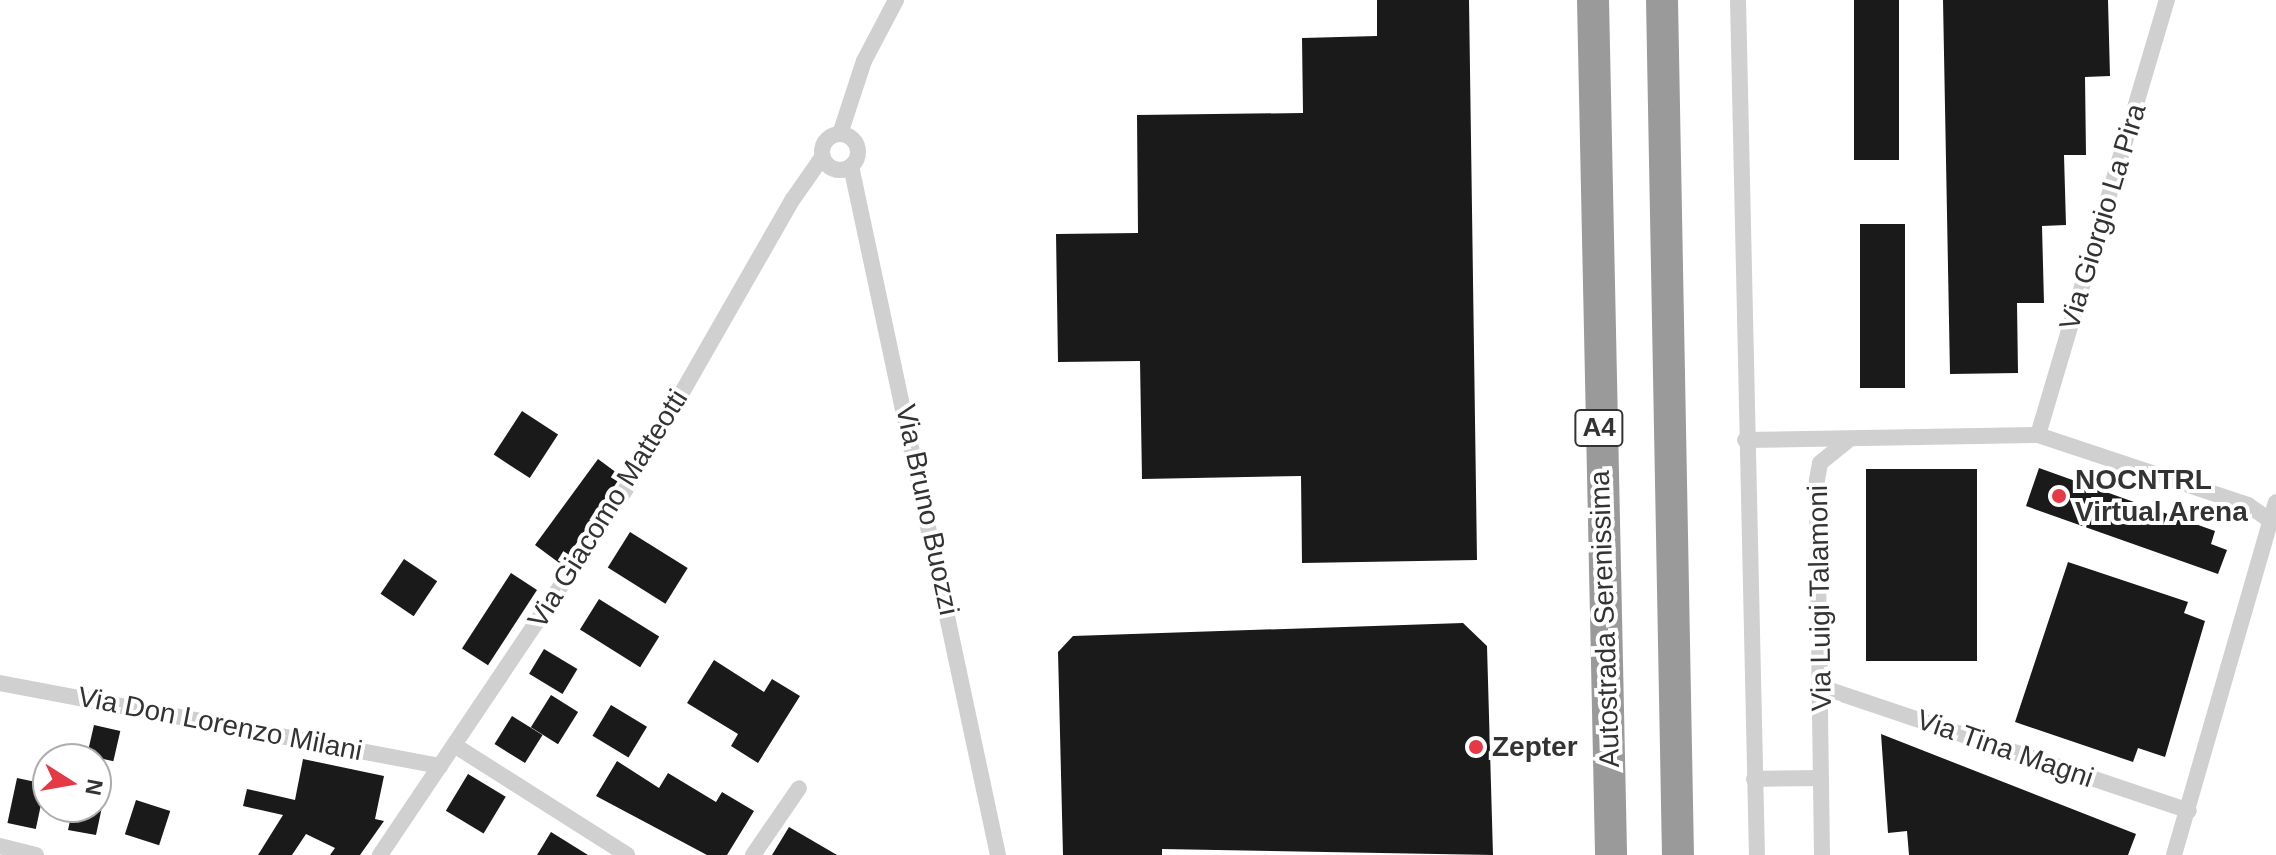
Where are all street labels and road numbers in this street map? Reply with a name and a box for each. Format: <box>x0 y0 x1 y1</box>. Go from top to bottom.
street label: Via Giorgio La Pira <box>2053 100 2153 334</box>
street label: Via Giacomo Matteotti <box>521 384 695 634</box>
street label: Via Bruno Buozzi <box>888 402 966 618</box>
road number: A4 <box>1573 406 1625 450</box>
street label: Autostrada Serenissima <box>1583 470 1627 768</box>
street label: Via Luigi Talamoni <box>1801 484 1839 712</box>
street label: Via Don Lorenzo Milani <box>75 680 365 768</box>
street label: Via Tina Magni <box>1912 703 2098 795</box>

